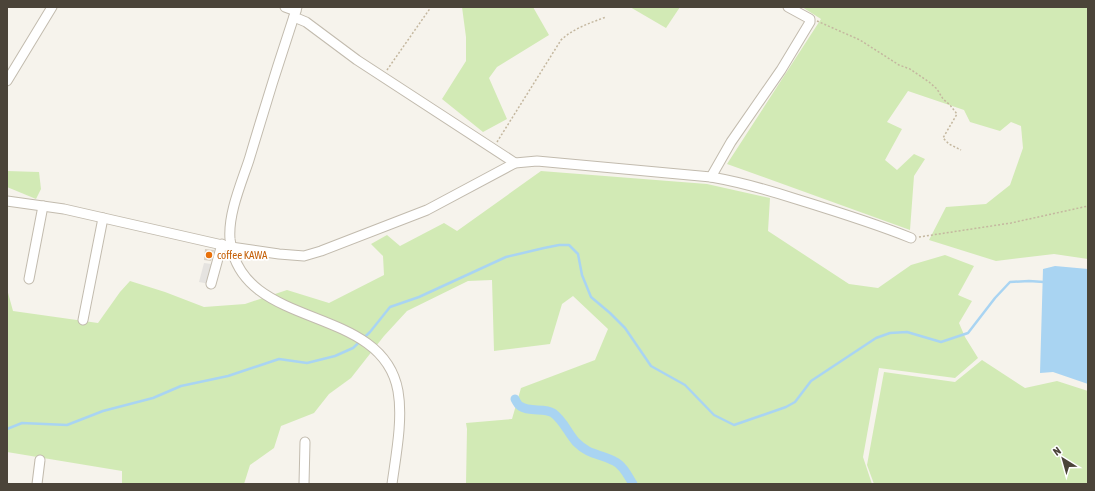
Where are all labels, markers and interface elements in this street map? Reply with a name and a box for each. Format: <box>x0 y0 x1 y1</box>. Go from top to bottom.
place label: coffee KAWA <box>217 249 268 261</box>
marker: coffee KAWA <box>204 250 214 260</box>
north arrow <box>1043 439 1083 479</box>
text: N <box>1051 444 1063 458</box>

